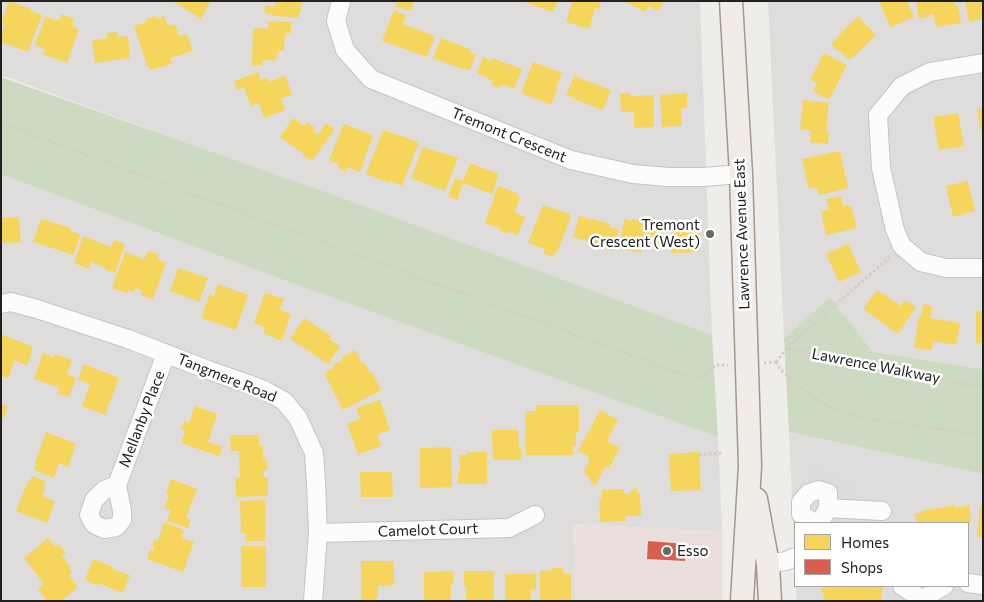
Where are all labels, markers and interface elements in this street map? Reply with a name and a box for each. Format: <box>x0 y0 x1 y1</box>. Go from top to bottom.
street label: Tremont Crescent <box>449 104 569 166</box>
street label: Lawrence Avenue East <box>730 158 754 310</box>
place label: Tremont Crescent (West) <box>590 216 700 251</box>
marker: Tremont Crescent (West) <box>704 228 716 240</box>
street label: Lawrence Walkway <box>810 345 942 387</box>
street label: Tangmere Road <box>175 350 279 406</box>
street label: Mellanby Place <box>115 368 169 470</box>
street label: Camelot Court <box>377 519 479 541</box>
legend <box>794 522 969 587</box>
text: Homes <box>841 533 889 551</box>
place label: Esso <box>677 542 708 560</box>
marker: Esso <box>661 545 673 557</box>
text: Shops <box>841 558 883 576</box>

